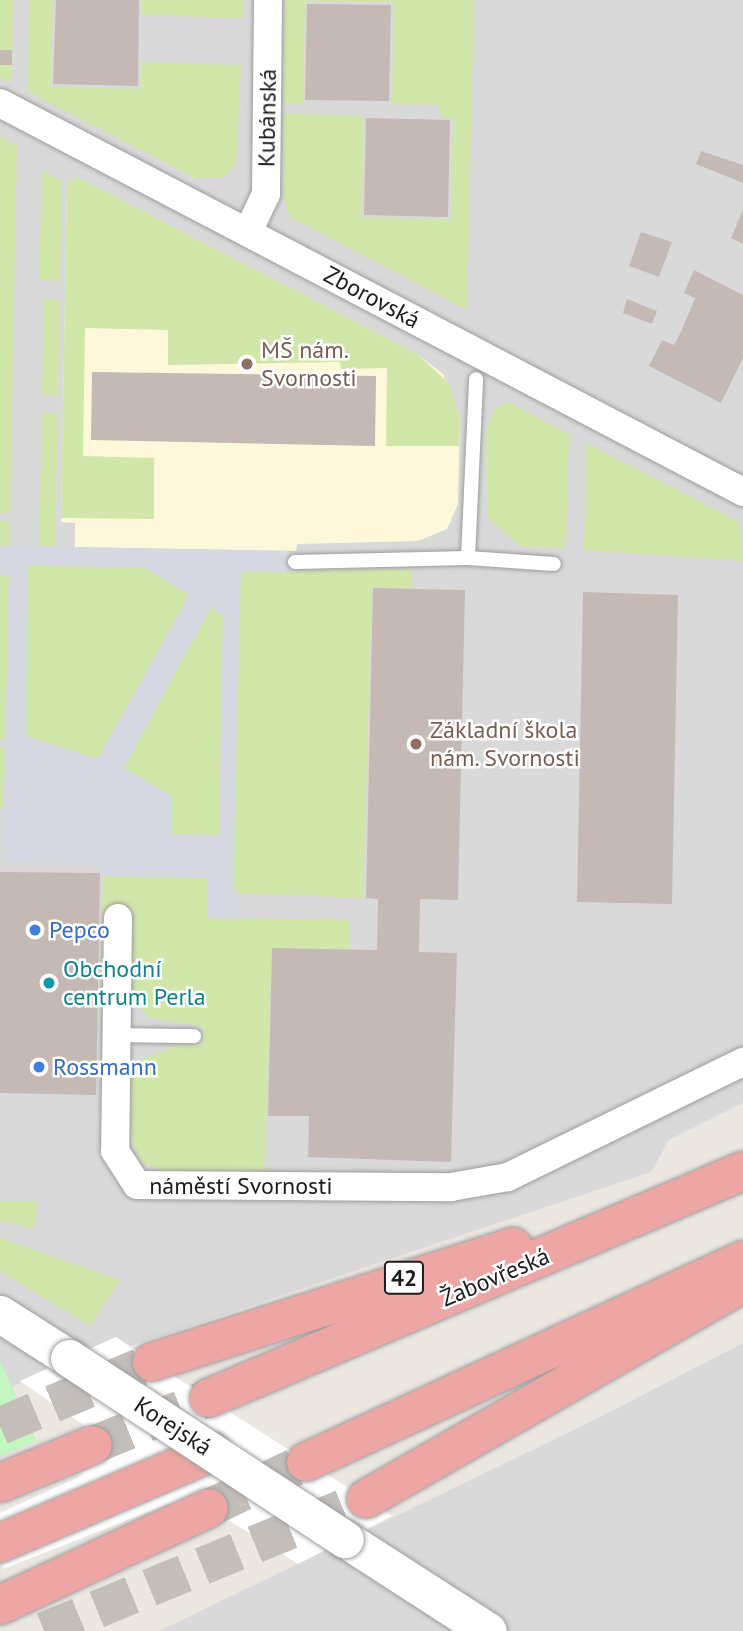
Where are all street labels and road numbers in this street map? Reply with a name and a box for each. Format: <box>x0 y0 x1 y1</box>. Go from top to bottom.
street label: Kubánská <box>252 69 282 167</box>
street label: Zborovská <box>319 260 425 334</box>
street label: náměstí Svornosti <box>149 1172 333 1200</box>
street label: Žabovřeská <box>436 1241 554 1313</box>
road number: 42 <box>383 1259 425 1298</box>
street label: Korejská <box>129 1390 217 1462</box>

